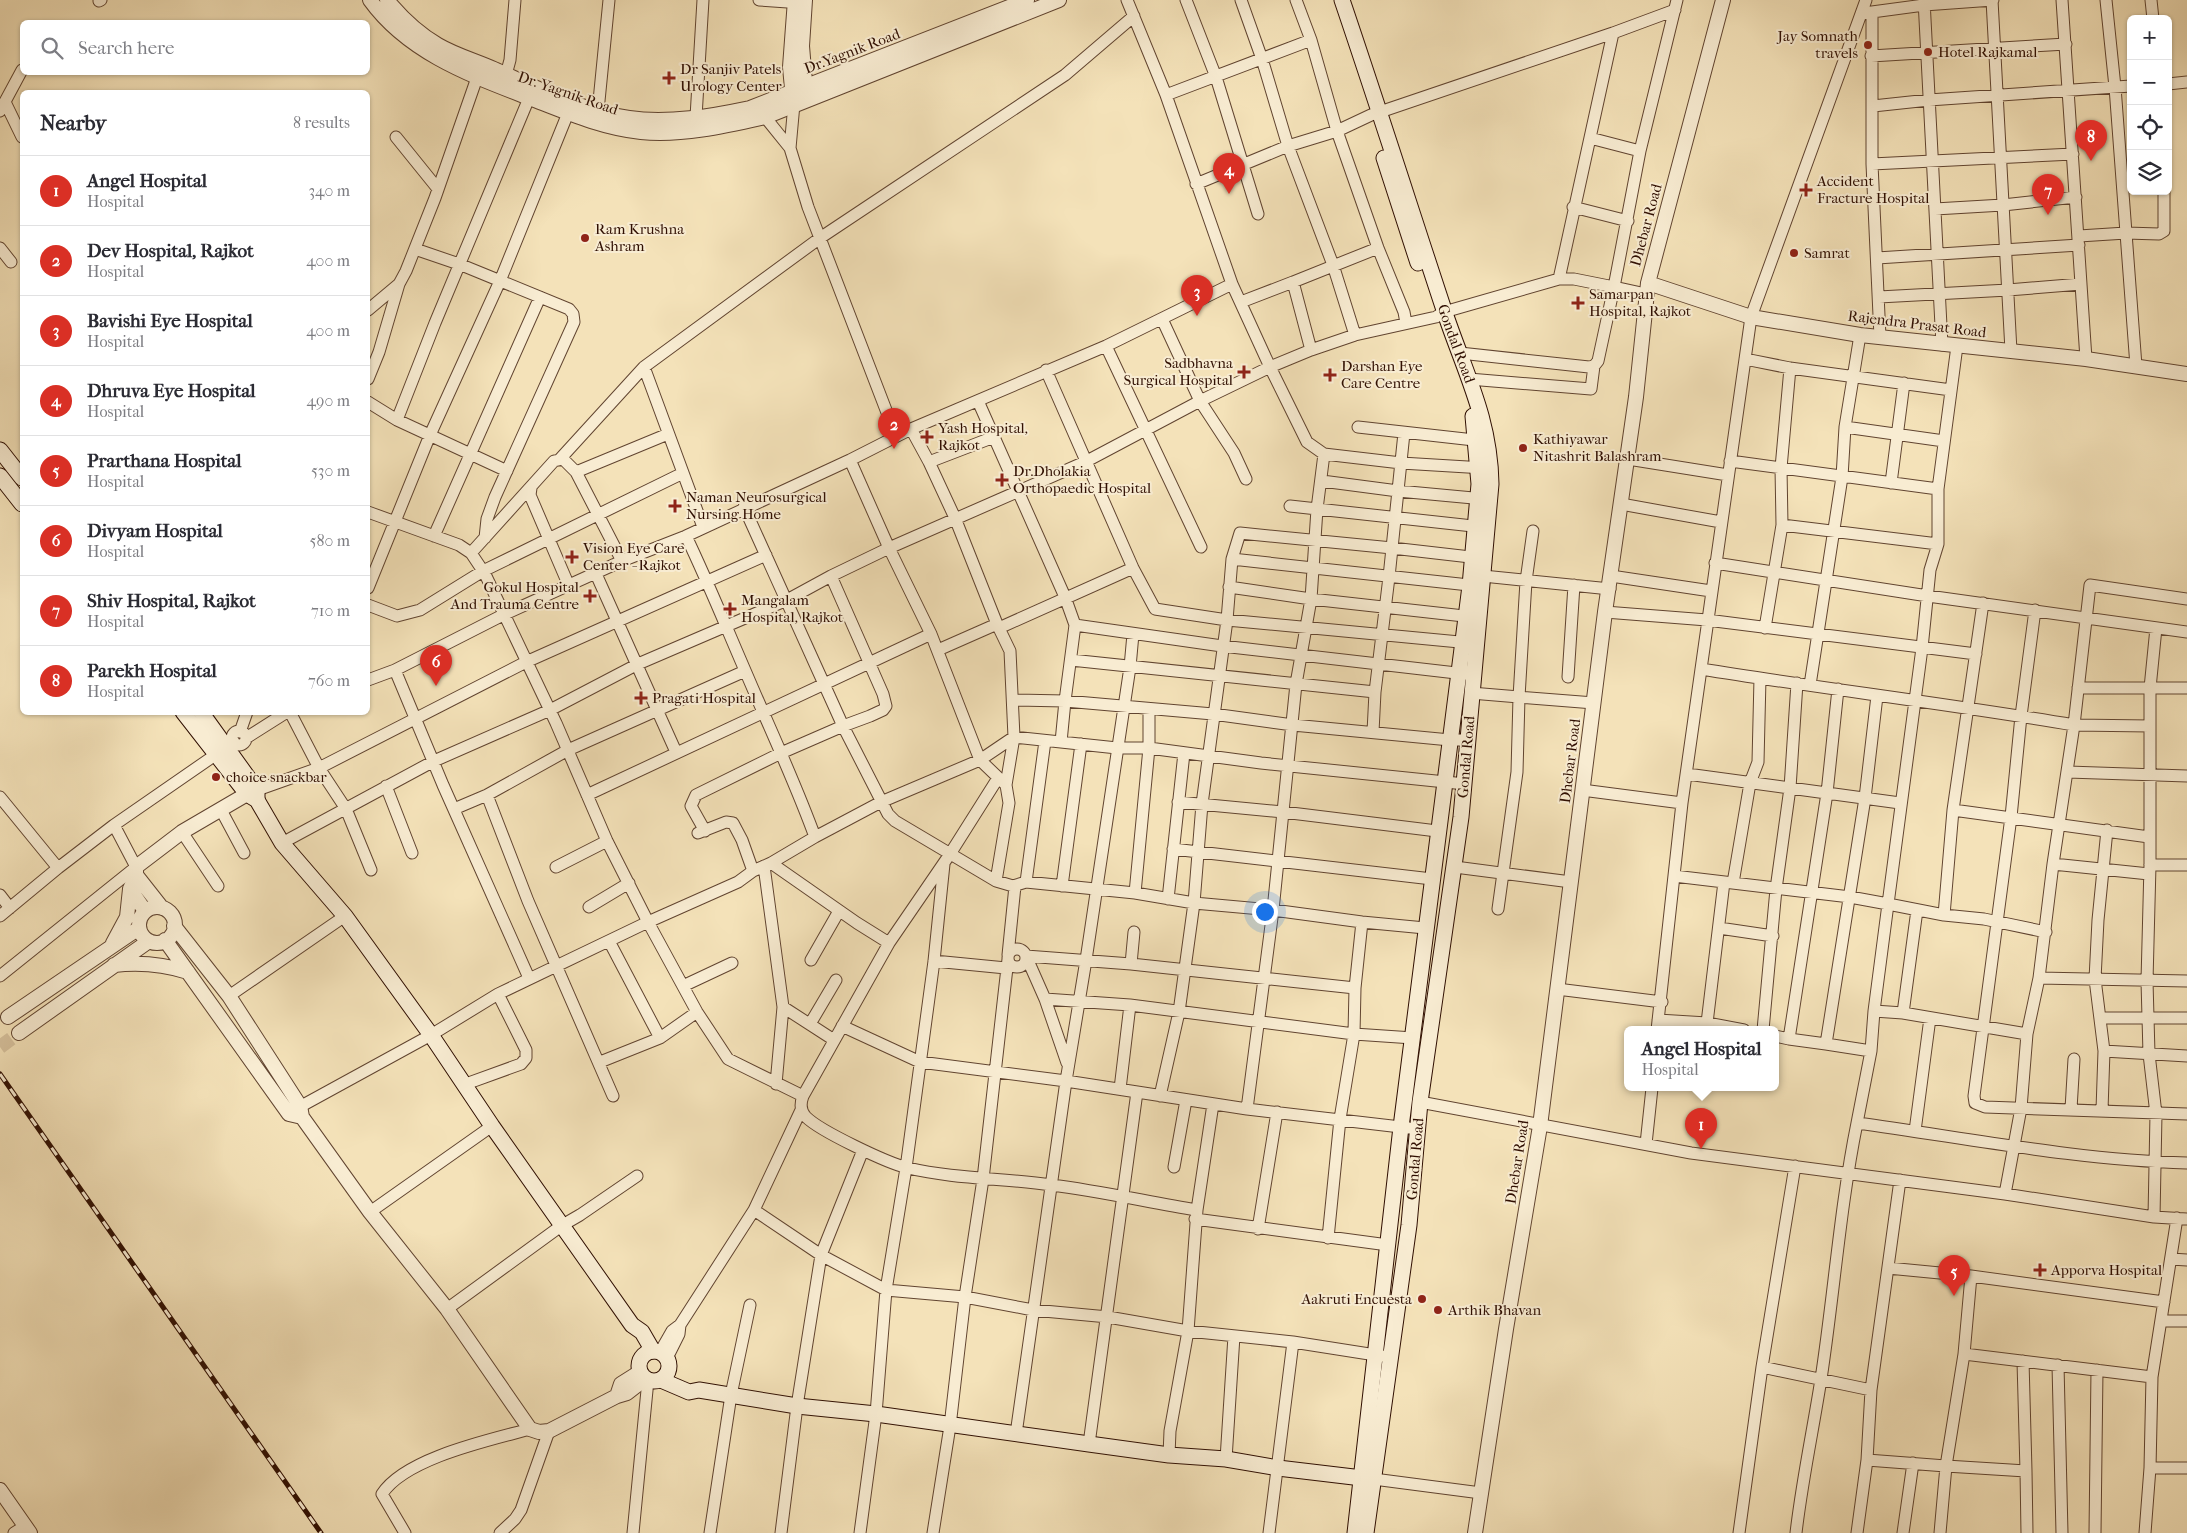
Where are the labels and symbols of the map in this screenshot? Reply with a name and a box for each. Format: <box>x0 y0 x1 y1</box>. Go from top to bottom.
street label: Dr.Yagnik Road <box>802 24 903 78</box>
place label: Jay Somnath travels <box>1777 27 1859 62</box>
marker: Jay Somnath travels <box>1862 39 1874 51</box>
place label: Hotel Rajkamal <box>1938 43 2037 61</box>
marker: Hotel Rajkamal <box>1922 46 1934 58</box>
place label: Dr Sanjiv Patels Urology Center <box>680 60 782 95</box>
street label: Dr. Yagnik Road <box>515 67 621 119</box>
marker: Dr Sanjiv Patels Urology Center <box>662 71 676 85</box>
pin: 8 <box>2075 120 2107 161</box>
pin: 4 <box>1213 153 1245 194</box>
place label: Accident Fracture Hospital <box>1816 172 1929 207</box>
pin: 7 <box>2032 174 2064 215</box>
street label: Dhebar Road <box>1626 181 1666 268</box>
marker: Accident Fracture Hospital <box>1799 183 1813 197</box>
place label: Ram Krushna Ashram <box>594 220 685 255</box>
marker: Ram Krushna Ashram <box>579 232 591 244</box>
place label: Samrat <box>1804 244 1850 262</box>
marker: Samrat <box>1788 247 1800 259</box>
pin: 3 <box>1181 275 1213 316</box>
place label: Samarpan Hospital, Rajkot <box>1589 285 1692 320</box>
marker: Samarpan Hospital, Rajkot <box>1571 296 1585 310</box>
street label: Gondal Road <box>1434 302 1479 386</box>
street label: Rajendra Prasat Road <box>1847 307 1988 342</box>
place label: Sadbhavna Surgical Hospital <box>1123 354 1234 389</box>
place label: Darshan Eye Care Centre <box>1341 357 1423 392</box>
marker: Sadbhavna Surgical Hospital <box>1237 365 1251 379</box>
marker: Darshan Eye Care Centre <box>1323 368 1337 382</box>
pin: 2 <box>878 408 910 449</box>
place label: Yash Hospital, Rajkot <box>937 419 1028 454</box>
marker: Yash Hospital, Rajkot <box>920 430 934 444</box>
place label: Kathiyawar Nitashrit Balashram <box>1533 430 1662 465</box>
marker: Kathiyawar Nitashrit Balashram <box>1517 442 1529 454</box>
place label: Dr.Dholakia Orthopaedic Hospital <box>1013 462 1151 497</box>
marker: Dr.Dholakia Orthopaedic Hospital <box>995 473 1009 487</box>
place label: Naman Neurosurgical Nursing Home <box>686 488 827 523</box>
marker: Naman Neurosurgical Nursing Home <box>668 499 682 513</box>
place label: Vision Eye Care Center - Rajkot <box>582 539 685 574</box>
marker: Vision Eye Care Center - Rajkot <box>565 550 579 564</box>
place label: Gokul Hospital And Trauma Centre <box>450 578 580 613</box>
marker: Gokul Hospital And Trauma Centre <box>583 589 597 603</box>
place label: Mangalam Hospital, Rajkot <box>741 591 844 626</box>
marker: Mangalam Hospital, Rajkot <box>723 602 737 616</box>
pin: 6 <box>420 645 452 686</box>
place label: Pragati Hospital <box>652 689 756 707</box>
marker: Pragati Hospital <box>634 691 648 705</box>
street label: Gondal Road <box>1453 714 1479 799</box>
street label: Dhebar Road <box>1556 717 1584 804</box>
place label: choice snackbar <box>226 768 327 786</box>
marker: choice snackbar <box>210 771 222 783</box>
your location <box>1252 899 1278 925</box>
pin: 1 <box>1685 1108 1717 1149</box>
street label: Gondal Road <box>1402 1116 1428 1201</box>
street label: Dhebar Road <box>1501 1118 1533 1205</box>
pin: 5 <box>1938 1255 1970 1296</box>
place label: Apporva Hospital <box>2050 1261 2162 1279</box>
marker: Apporva Hospital <box>2033 1263 2047 1277</box>
place label: Aakruti Encuesta <box>1301 1290 1413 1308</box>
marker: Aakruti Encuesta <box>1416 1293 1428 1305</box>
place label: Arthik Bhavan <box>1447 1301 1541 1319</box>
marker: Arthik Bhavan <box>1432 1304 1444 1316</box>

